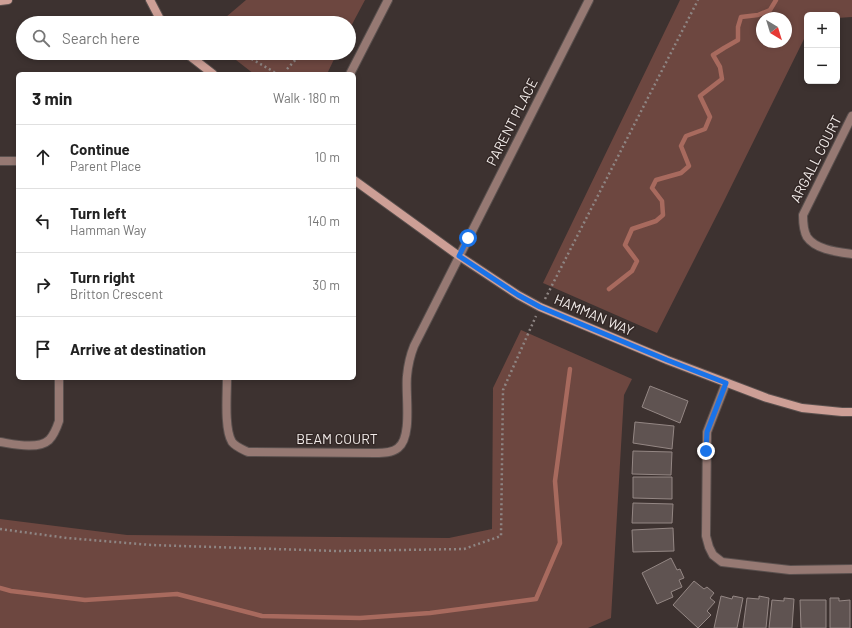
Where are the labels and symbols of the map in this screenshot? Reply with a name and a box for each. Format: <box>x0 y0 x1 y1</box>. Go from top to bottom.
north arrow <box>756 12 792 48</box>
street label: PARENT PLACE <box>482 75 541 168</box>
street label: ARGALL COURT <box>786 112 845 205</box>
route start <box>459 229 477 247</box>
street label: HAMMAN WAY <box>552 290 637 339</box>
street label: BEAM COURT <box>296 430 378 447</box>
route end <box>697 442 715 460</box>

